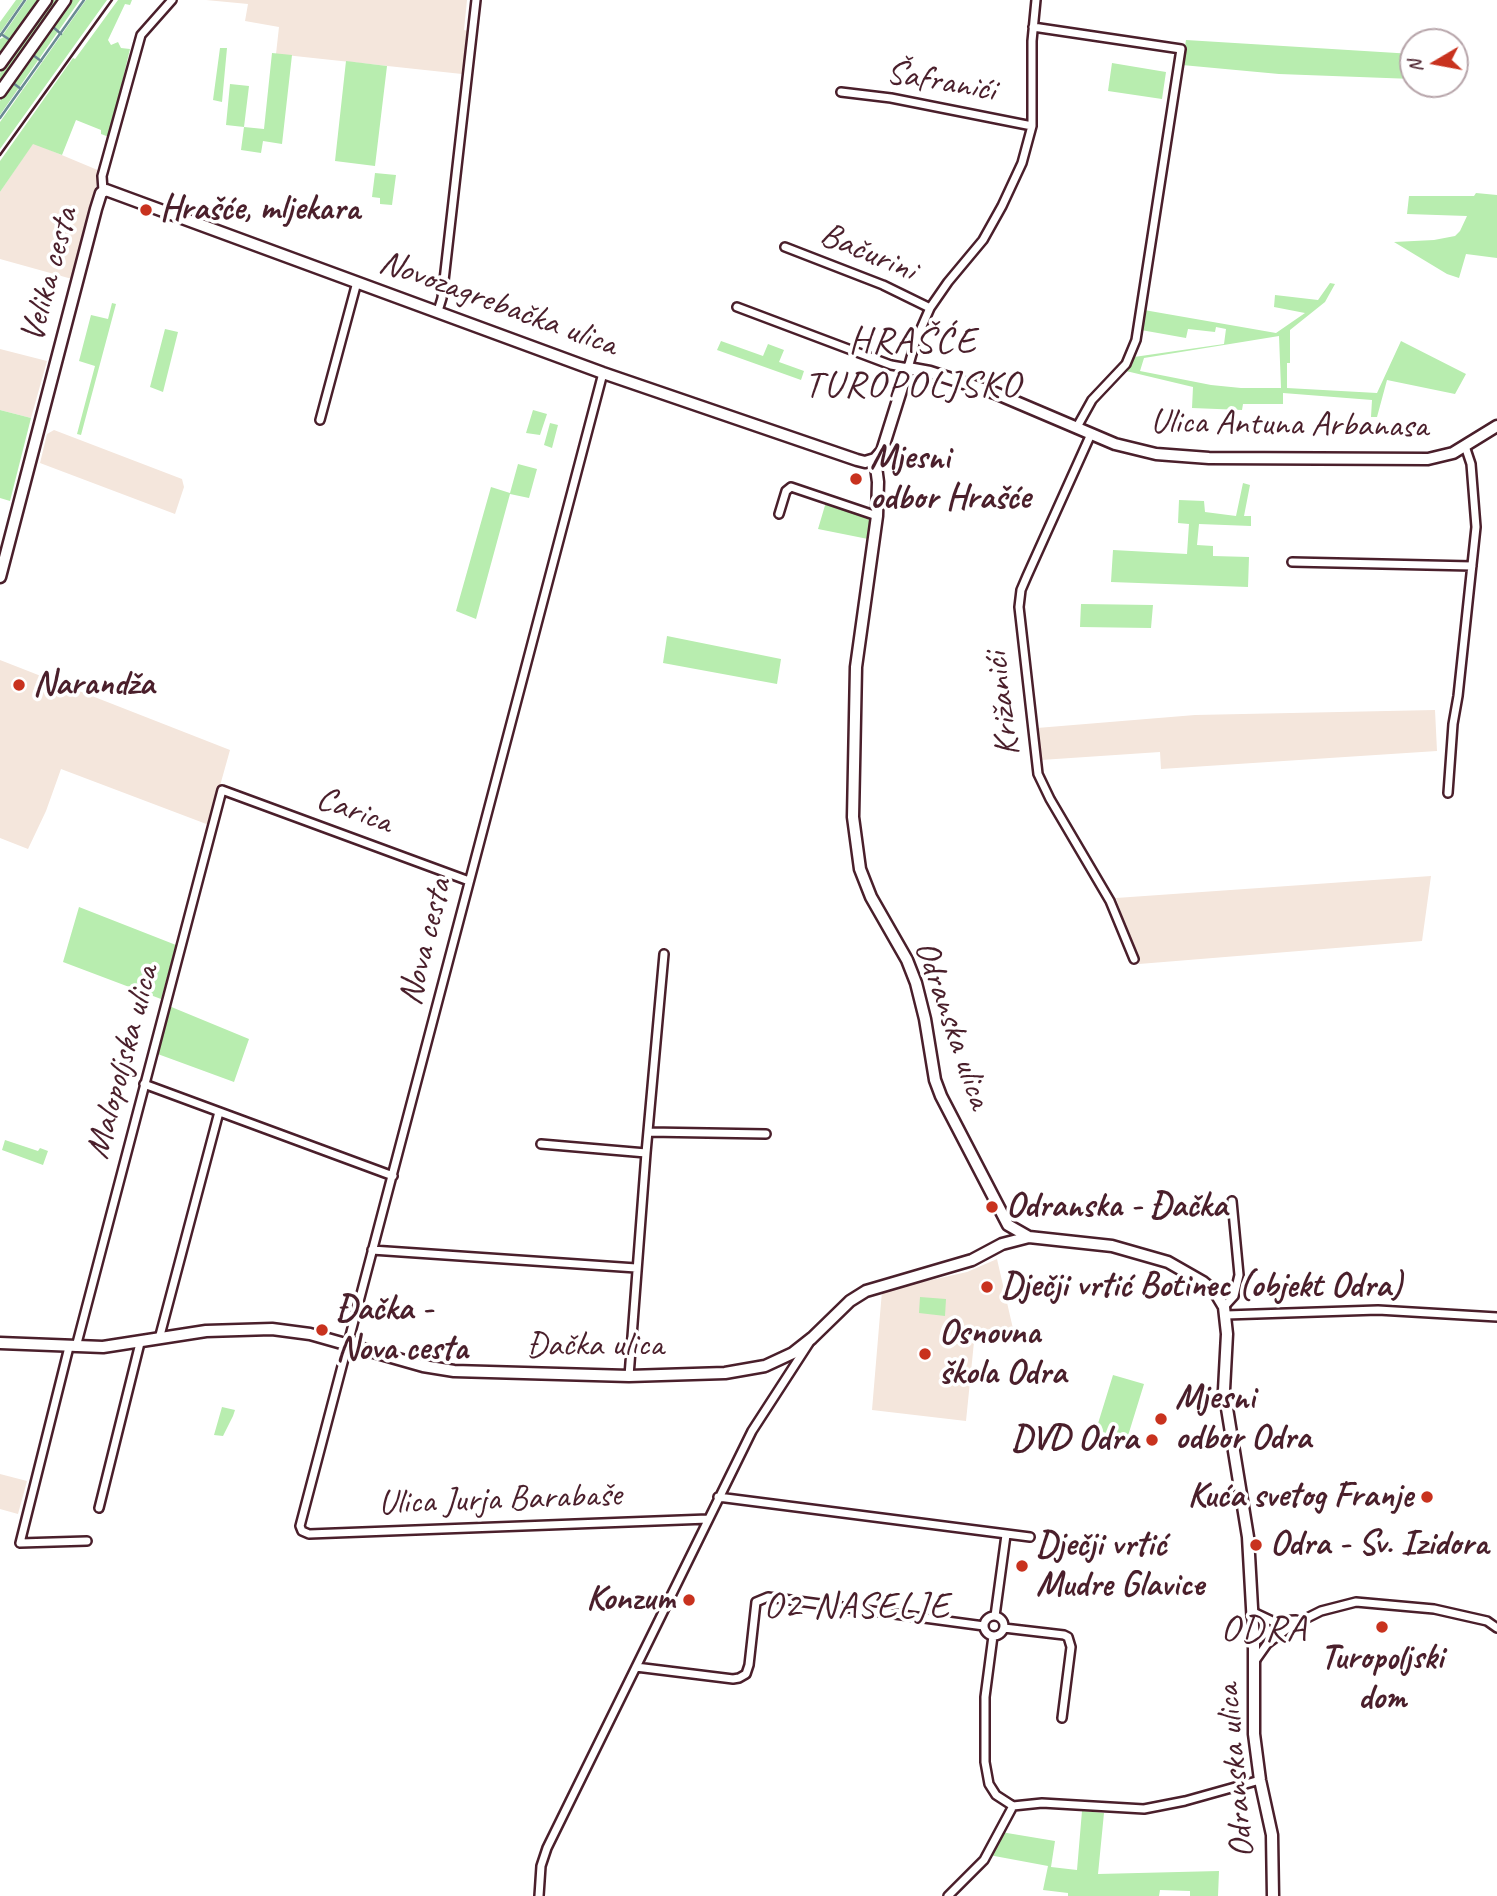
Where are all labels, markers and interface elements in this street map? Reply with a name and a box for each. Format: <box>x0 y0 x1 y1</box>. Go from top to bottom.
north arrow <box>1399 28 1469 98</box>
street label: Šafranići <box>883 52 999 112</box>
text: N <box>1402 58 1428 74</box>
place label: Hrašće, mljekara <box>160 189 360 231</box>
marker: Hrašće, mljekara <box>138 202 154 218</box>
street label: Velika cesta <box>12 203 88 347</box>
street label: Bačurini <box>814 214 922 292</box>
street label: Novozagrebačka ulica <box>373 242 623 366</box>
district label: HRAŠĆE TUROPOLJSKO <box>807 319 1019 408</box>
street label: Ulica Antuna Arbanasa <box>1150 402 1428 448</box>
place label: Mjesni odbor Hrašće <box>870 438 1030 520</box>
marker: Mjesni odbor Hrašće <box>848 471 864 487</box>
street label: Križanići <box>976 650 1030 758</box>
place label: Narandža <box>33 664 154 706</box>
marker: Narandža <box>11 677 27 693</box>
street label: Carica <box>310 778 398 844</box>
street label: Nova cesta <box>390 874 462 1010</box>
street label: Odranska ulica <box>904 936 1000 1114</box>
street label: Malopoljska ulica <box>77 961 169 1163</box>
place label: Odranska - Đačka <box>1006 1186 1227 1228</box>
marker: Odranska - Đačka <box>984 1199 1000 1215</box>
place label: Dječji vrtić Botinec (objekt Odra) <box>1001 1266 1402 1308</box>
marker: Dječji vrtić Botinec (objekt Odra) <box>979 1279 995 1295</box>
place label: Đačka - Nova cesta <box>336 1289 468 1371</box>
place label: Osnovna škola Odra <box>939 1313 1066 1395</box>
marker: Đačka - Nova cesta <box>314 1322 330 1338</box>
street label: Đačka ulica <box>527 1325 663 1367</box>
marker: Osnovna škola Odra <box>917 1346 933 1362</box>
place label: Mjesni odbor Odra <box>1175 1378 1311 1460</box>
marker: Mjesni odbor Odra <box>1153 1411 1169 1427</box>
place label: DVD Odra <box>1011 1419 1138 1461</box>
marker: DVD Odra <box>1144 1432 1160 1448</box>
street label: Ulica Jurja Barabaše <box>378 1475 622 1525</box>
place label: Kuća svetog Franje <box>1188 1476 1413 1518</box>
marker: Kuća svetog Franje <box>1419 1489 1435 1505</box>
place label: Odra - Sv. Izidora <box>1270 1524 1488 1566</box>
place label: Dječji vrtić Mudre Glavice <box>1036 1525 1204 1607</box>
marker: Odra - Sv. Izidora <box>1248 1537 1264 1553</box>
marker: Dječji vrtić Mudre Glavice <box>1014 1558 1030 1574</box>
place label: Konzum <box>586 1579 675 1621</box>
district label: O2 NASELJE <box>765 1585 949 1629</box>
marker: Konzum <box>681 1592 697 1608</box>
district label: ODRA <box>1221 1607 1307 1653</box>
marker: Turopoljski dom <box>1374 1619 1390 1635</box>
place label: Turopoljski dom <box>1321 1638 1443 1720</box>
street label: Odranska ulica <box>1207 1682 1265 1860</box>

